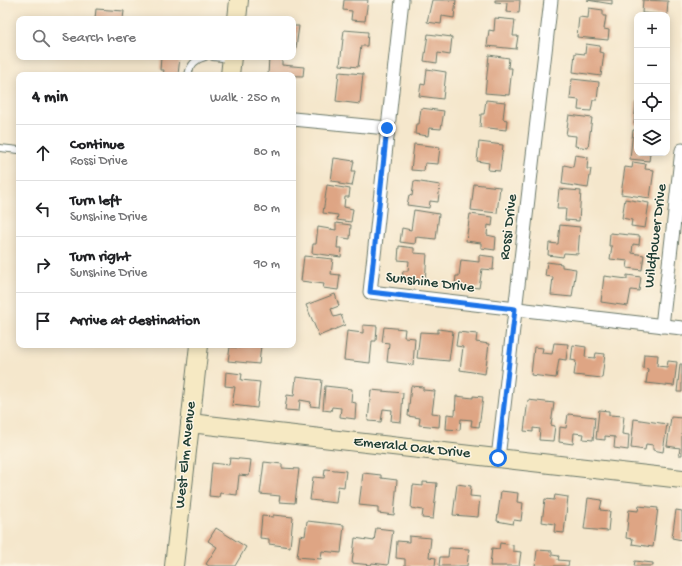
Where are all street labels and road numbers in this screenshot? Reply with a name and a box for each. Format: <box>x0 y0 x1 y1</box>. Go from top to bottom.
street label: Wildflower Drive <box>641 183 671 289</box>
street label: Rossi Drive <box>496 193 522 261</box>
street label: Sunshine Drive <box>385 269 476 297</box>
street label: West Elm Avenue <box>171 400 201 509</box>
street label: Emerald Oak Drive <box>353 433 472 463</box>

